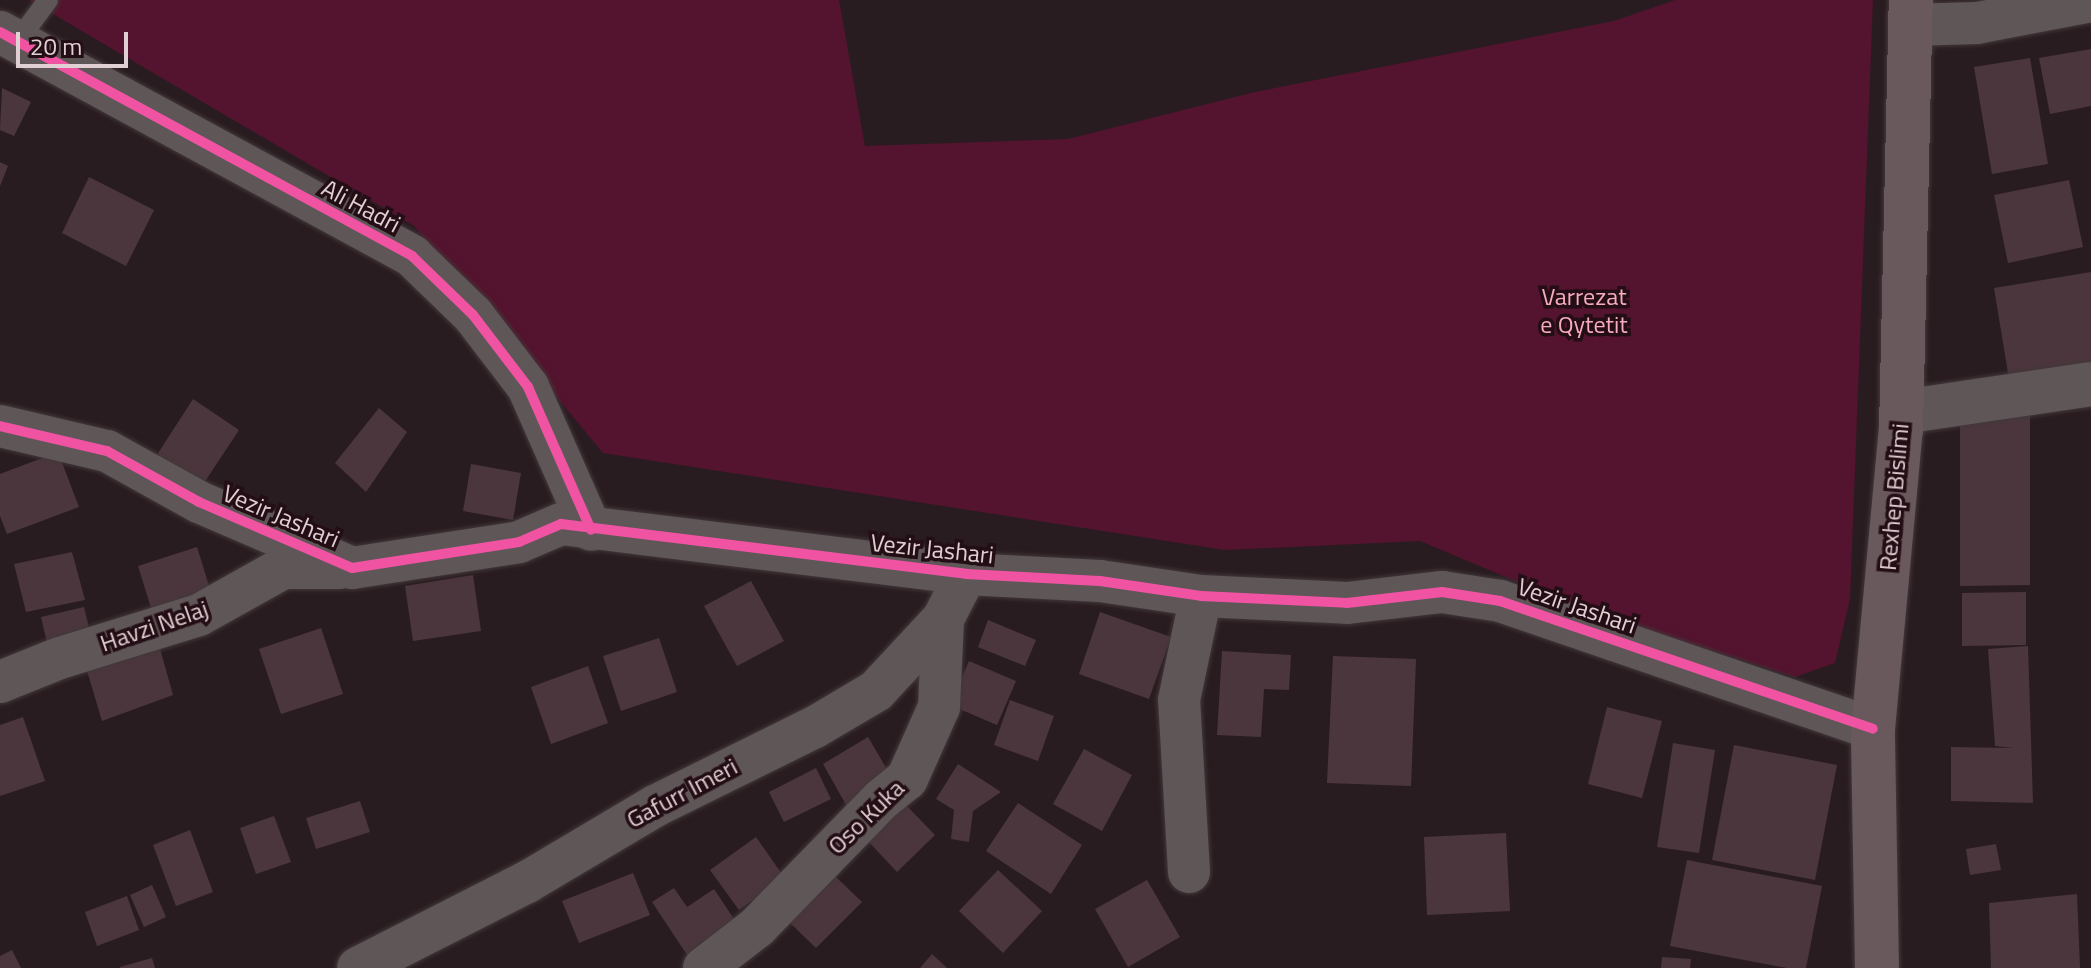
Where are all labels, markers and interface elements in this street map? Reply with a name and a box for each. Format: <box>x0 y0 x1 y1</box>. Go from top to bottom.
scale bar <box>20 16 132 66</box>
text: 20 m <box>30 28 82 64</box>
street label: Ali Hadri <box>317 173 405 239</box>
park label: Varrezat e Qytetit <box>1540 283 1628 339</box>
street label: Rexhep Bislimi <box>1873 422 1915 572</box>
street label: Vezir Jashari <box>218 479 344 553</box>
street label: Vezir Jashari <box>869 528 995 570</box>
street label: Vezir Jashari <box>1514 572 1640 640</box>
street label: Havzi Nelaj <box>96 594 212 658</box>
street label: Gafurr Imeri <box>622 752 742 834</box>
street label: Oso Kuka <box>822 774 910 860</box>

